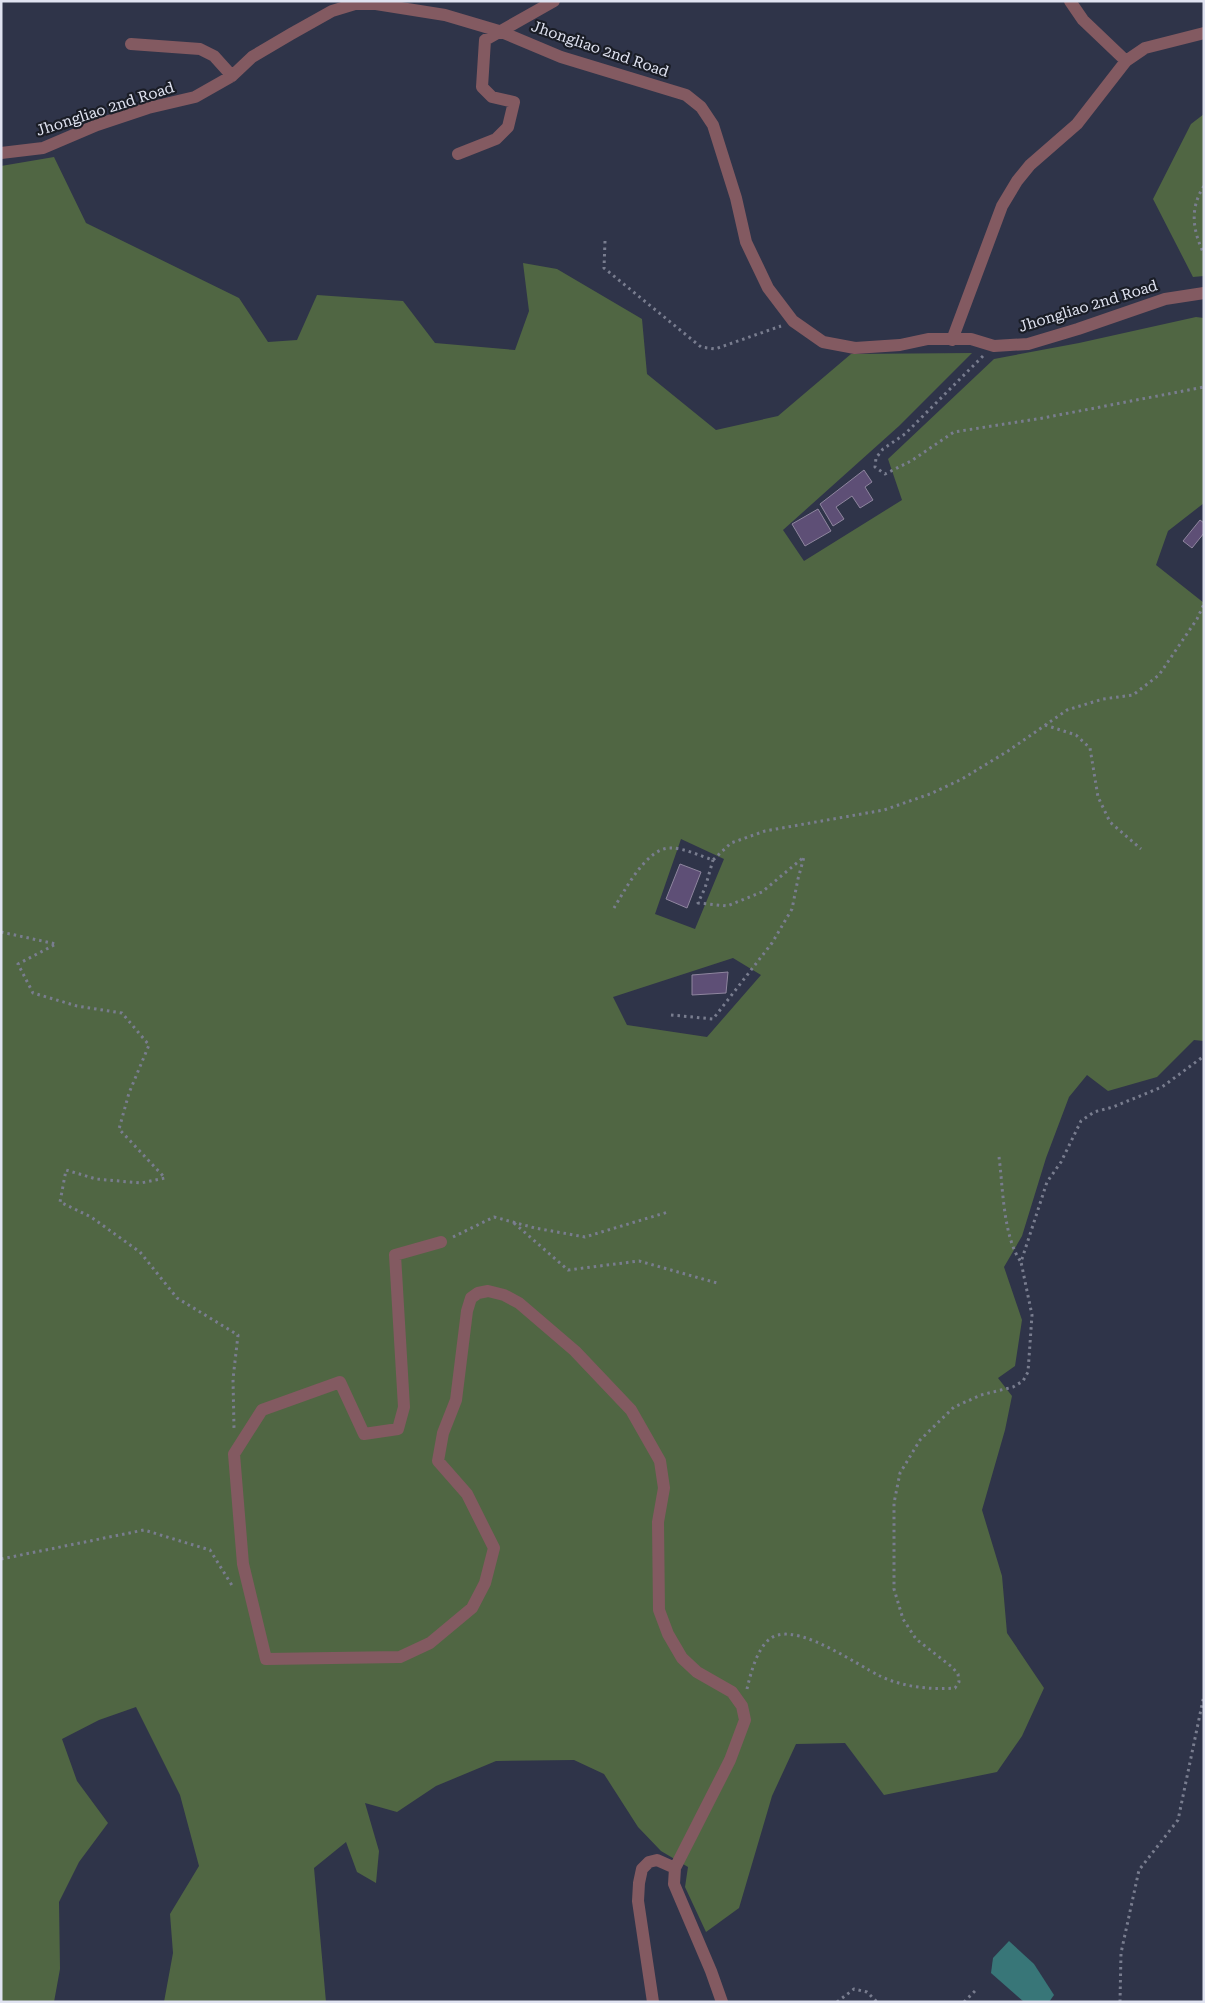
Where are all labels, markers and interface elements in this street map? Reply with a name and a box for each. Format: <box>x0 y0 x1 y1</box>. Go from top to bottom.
street label: Jhongliao 2nd Road <box>529 17 672 81</box>
street label: Jhongliao 2nd Road <box>34 78 177 140</box>
street label: Jhongliao 2nd Road <box>1016 276 1160 336</box>

